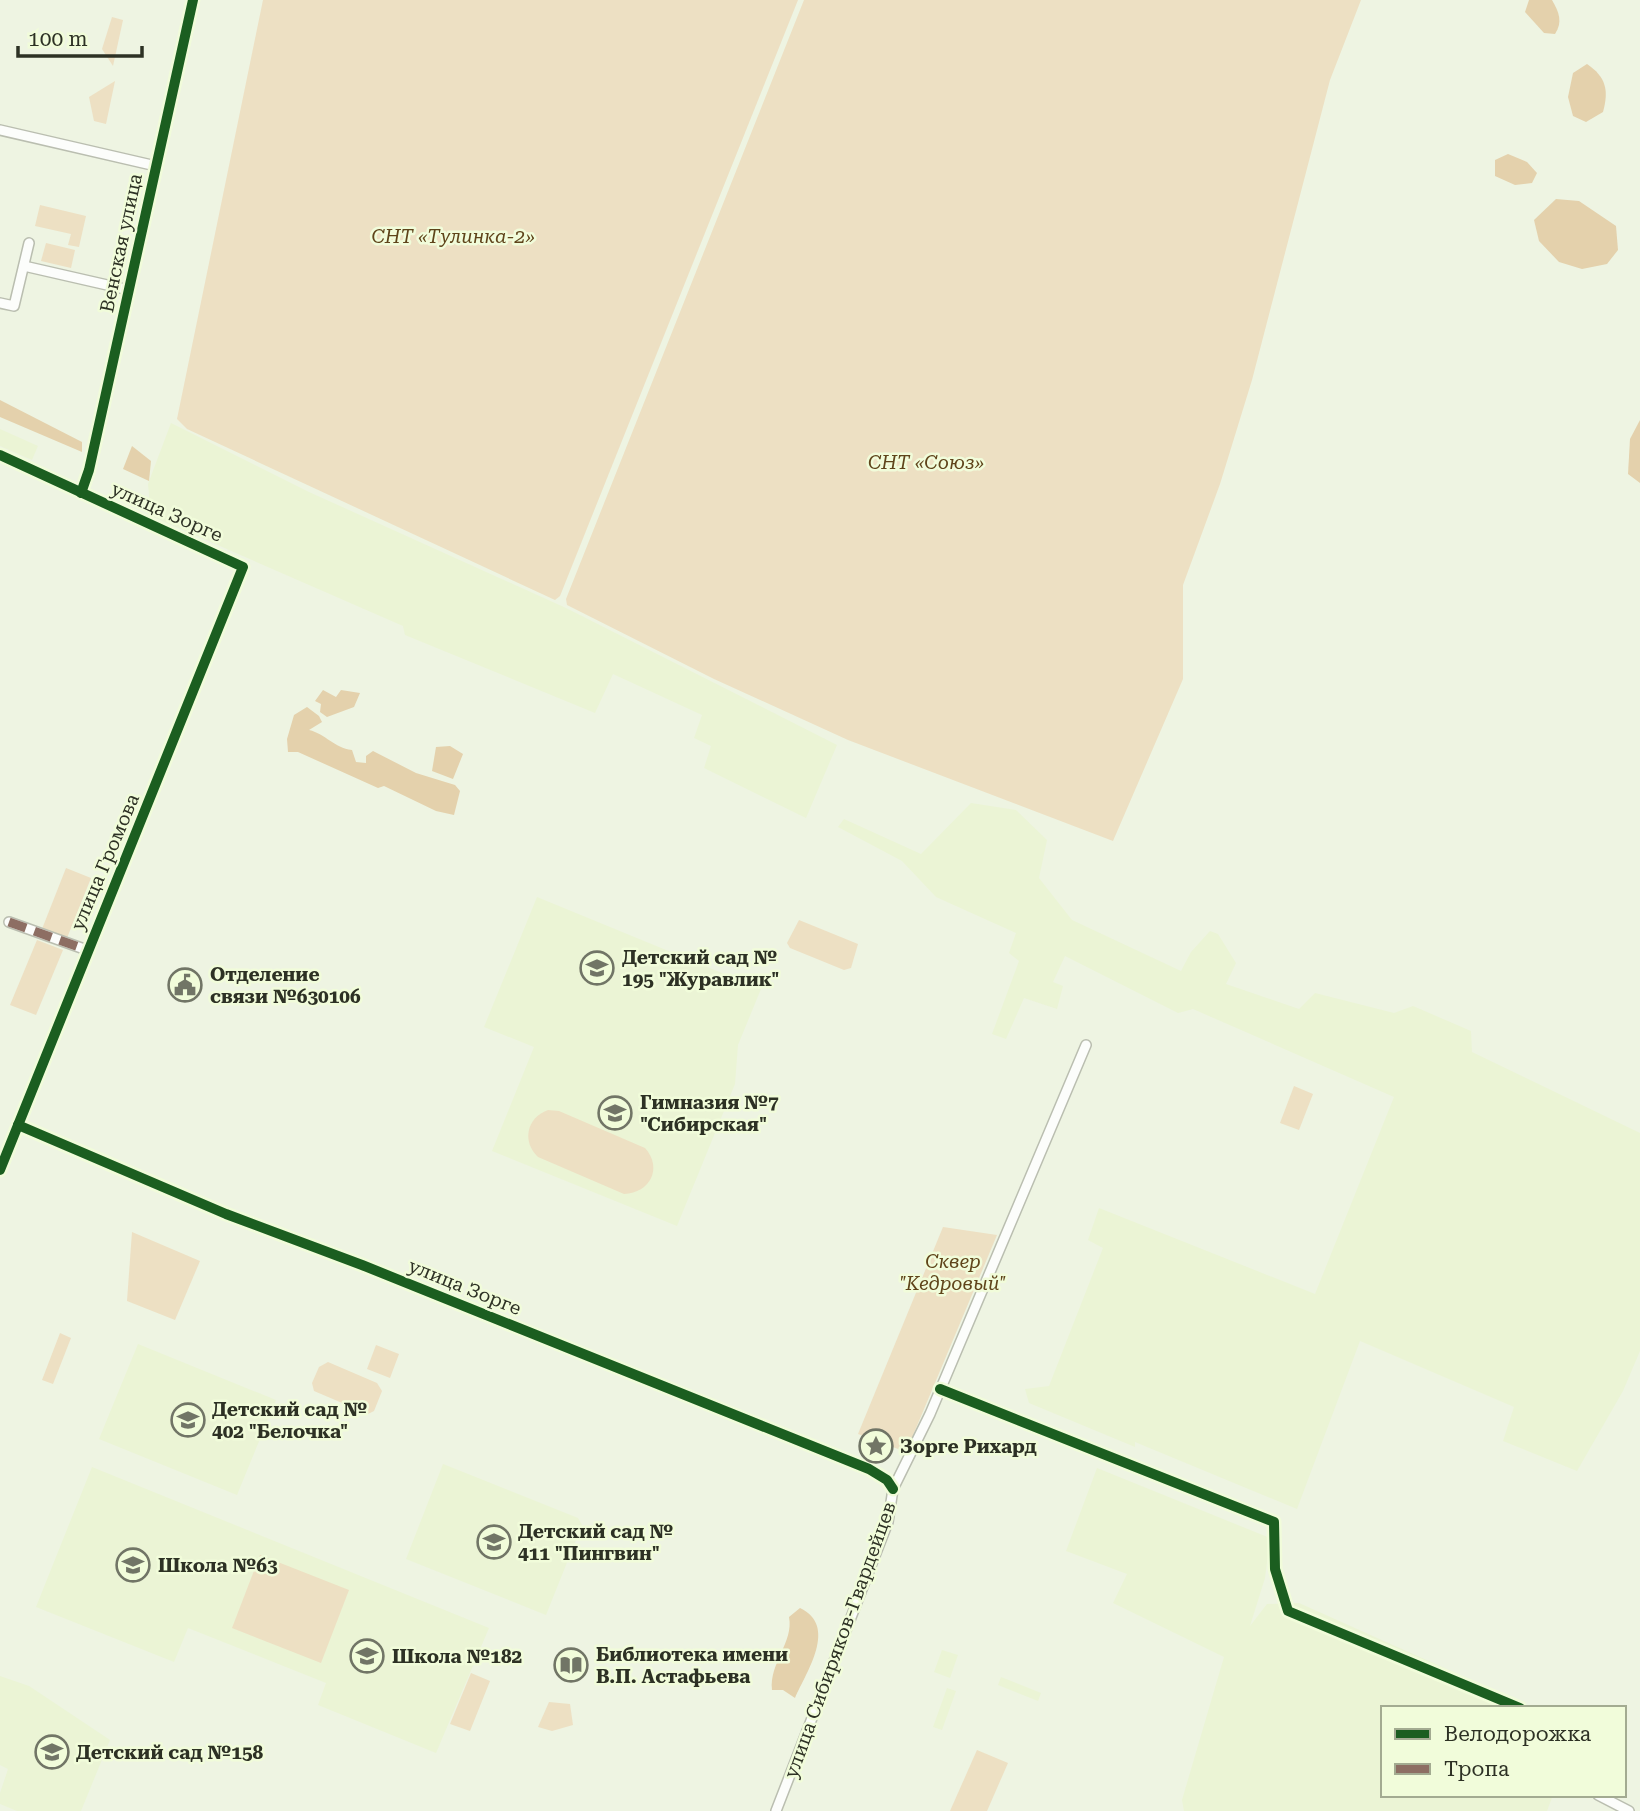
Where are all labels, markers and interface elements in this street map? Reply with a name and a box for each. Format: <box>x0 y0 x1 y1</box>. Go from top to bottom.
scale bar <box>18 14 142 58</box>
text: 100 m <box>28 27 88 51</box>
street label: Венская улица <box>95 171 147 315</box>
park label: СНТ «Тулинка-2» <box>371 225 535 248</box>
park label: СНТ «Союз» <box>868 451 984 474</box>
street label: улица Зорге <box>108 477 226 547</box>
street label: улица Громова <box>66 790 144 934</box>
place label: Детский сад № 195 "Журавлик" <box>622 946 779 991</box>
school or university icon: Детский сад № 195 "Журавлик" <box>578 949 616 987</box>
place label: Отделение связи №630106 <box>210 963 361 1008</box>
public building icon: Отделение связи №630106 <box>166 966 204 1004</box>
place label: Гимназия №7 "Сибирская" <box>640 1091 779 1136</box>
school or university icon: Гимназия №7 "Сибирская" <box>596 1094 634 1132</box>
park label: Сквер "Кедровый" <box>899 1250 1007 1295</box>
street label: улица Зорге <box>405 1254 525 1320</box>
place label: Детский сад № 402 "Белочка" <box>212 1398 367 1443</box>
school or university icon: Детский сад № 402 "Белочка" <box>169 1401 207 1439</box>
place icon: Зорге Рихард <box>857 1427 895 1465</box>
place label: Зорге Рихард <box>900 1435 1037 1458</box>
street label: улица Сибиряков-Гвардейцев <box>779 1499 901 1781</box>
place label: Детский сад № 411 "Пингвин" <box>518 1520 673 1565</box>
school or university icon: Детский сад № 411 "Пингвин" <box>475 1523 513 1561</box>
school or university icon: Школа №63 <box>114 1546 152 1584</box>
place label: Школа №63 <box>158 1554 278 1577</box>
school or university icon: Школа №182 <box>348 1637 386 1675</box>
place label: Библиотека имени В.П. Астафьева <box>596 1643 788 1688</box>
place label: Школа №182 <box>392 1645 522 1668</box>
library icon: Библиотека имени В.П. Астафьева <box>552 1646 590 1684</box>
legend <box>1381 1706 1626 1797</box>
text: Велодорожка <box>1444 1722 1592 1746</box>
school or university icon: Детский сад №158 <box>33 1733 71 1771</box>
place label: Детский сад №158 <box>76 1741 264 1764</box>
text: Тропа <box>1444 1757 1510 1781</box>

